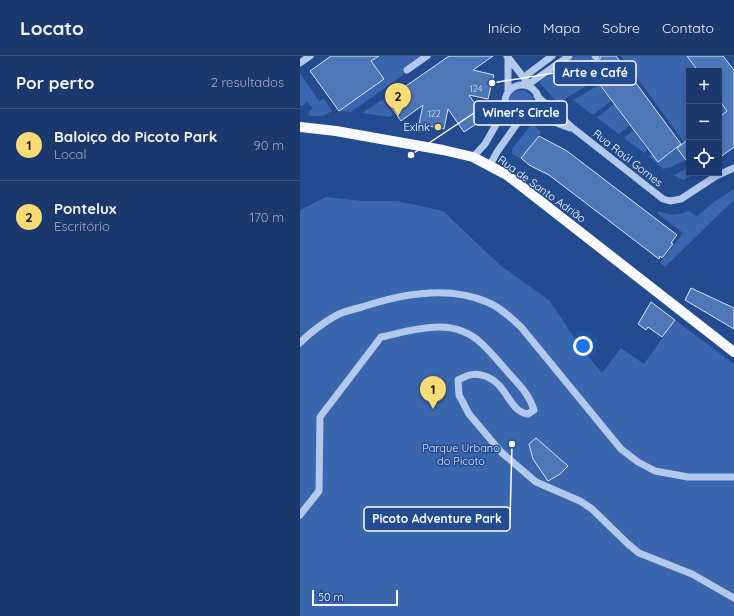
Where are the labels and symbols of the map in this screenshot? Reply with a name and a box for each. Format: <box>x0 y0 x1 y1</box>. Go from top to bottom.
callout: Arte e Café <box>554 61 636 85</box>
text: Arte e Café <box>562 65 628 80</box>
pin: 2 <box>385 83 411 116</box>
house number: 124 <box>470 83 483 94</box>
callout: Winer's Circle <box>474 101 567 125</box>
text: Winer's Circle <box>482 105 560 120</box>
house number: 122 <box>427 108 441 119</box>
place label: ExInk <box>403 120 430 134</box>
marker: ExInk <box>433 122 443 132</box>
street label: Rua Raúl Gomes <box>590 126 666 190</box>
street label: Rua de Santo Adrião <box>495 152 589 226</box>
your location <box>573 336 593 356</box>
pin: 1 <box>420 376 446 409</box>
park label: Parque Urbano do Picoto <box>422 441 500 468</box>
callout: Picoto Adventure Park <box>364 507 510 531</box>
text: Picoto Adventure Park <box>372 511 502 526</box>
scale bar <box>312 588 398 607</box>

